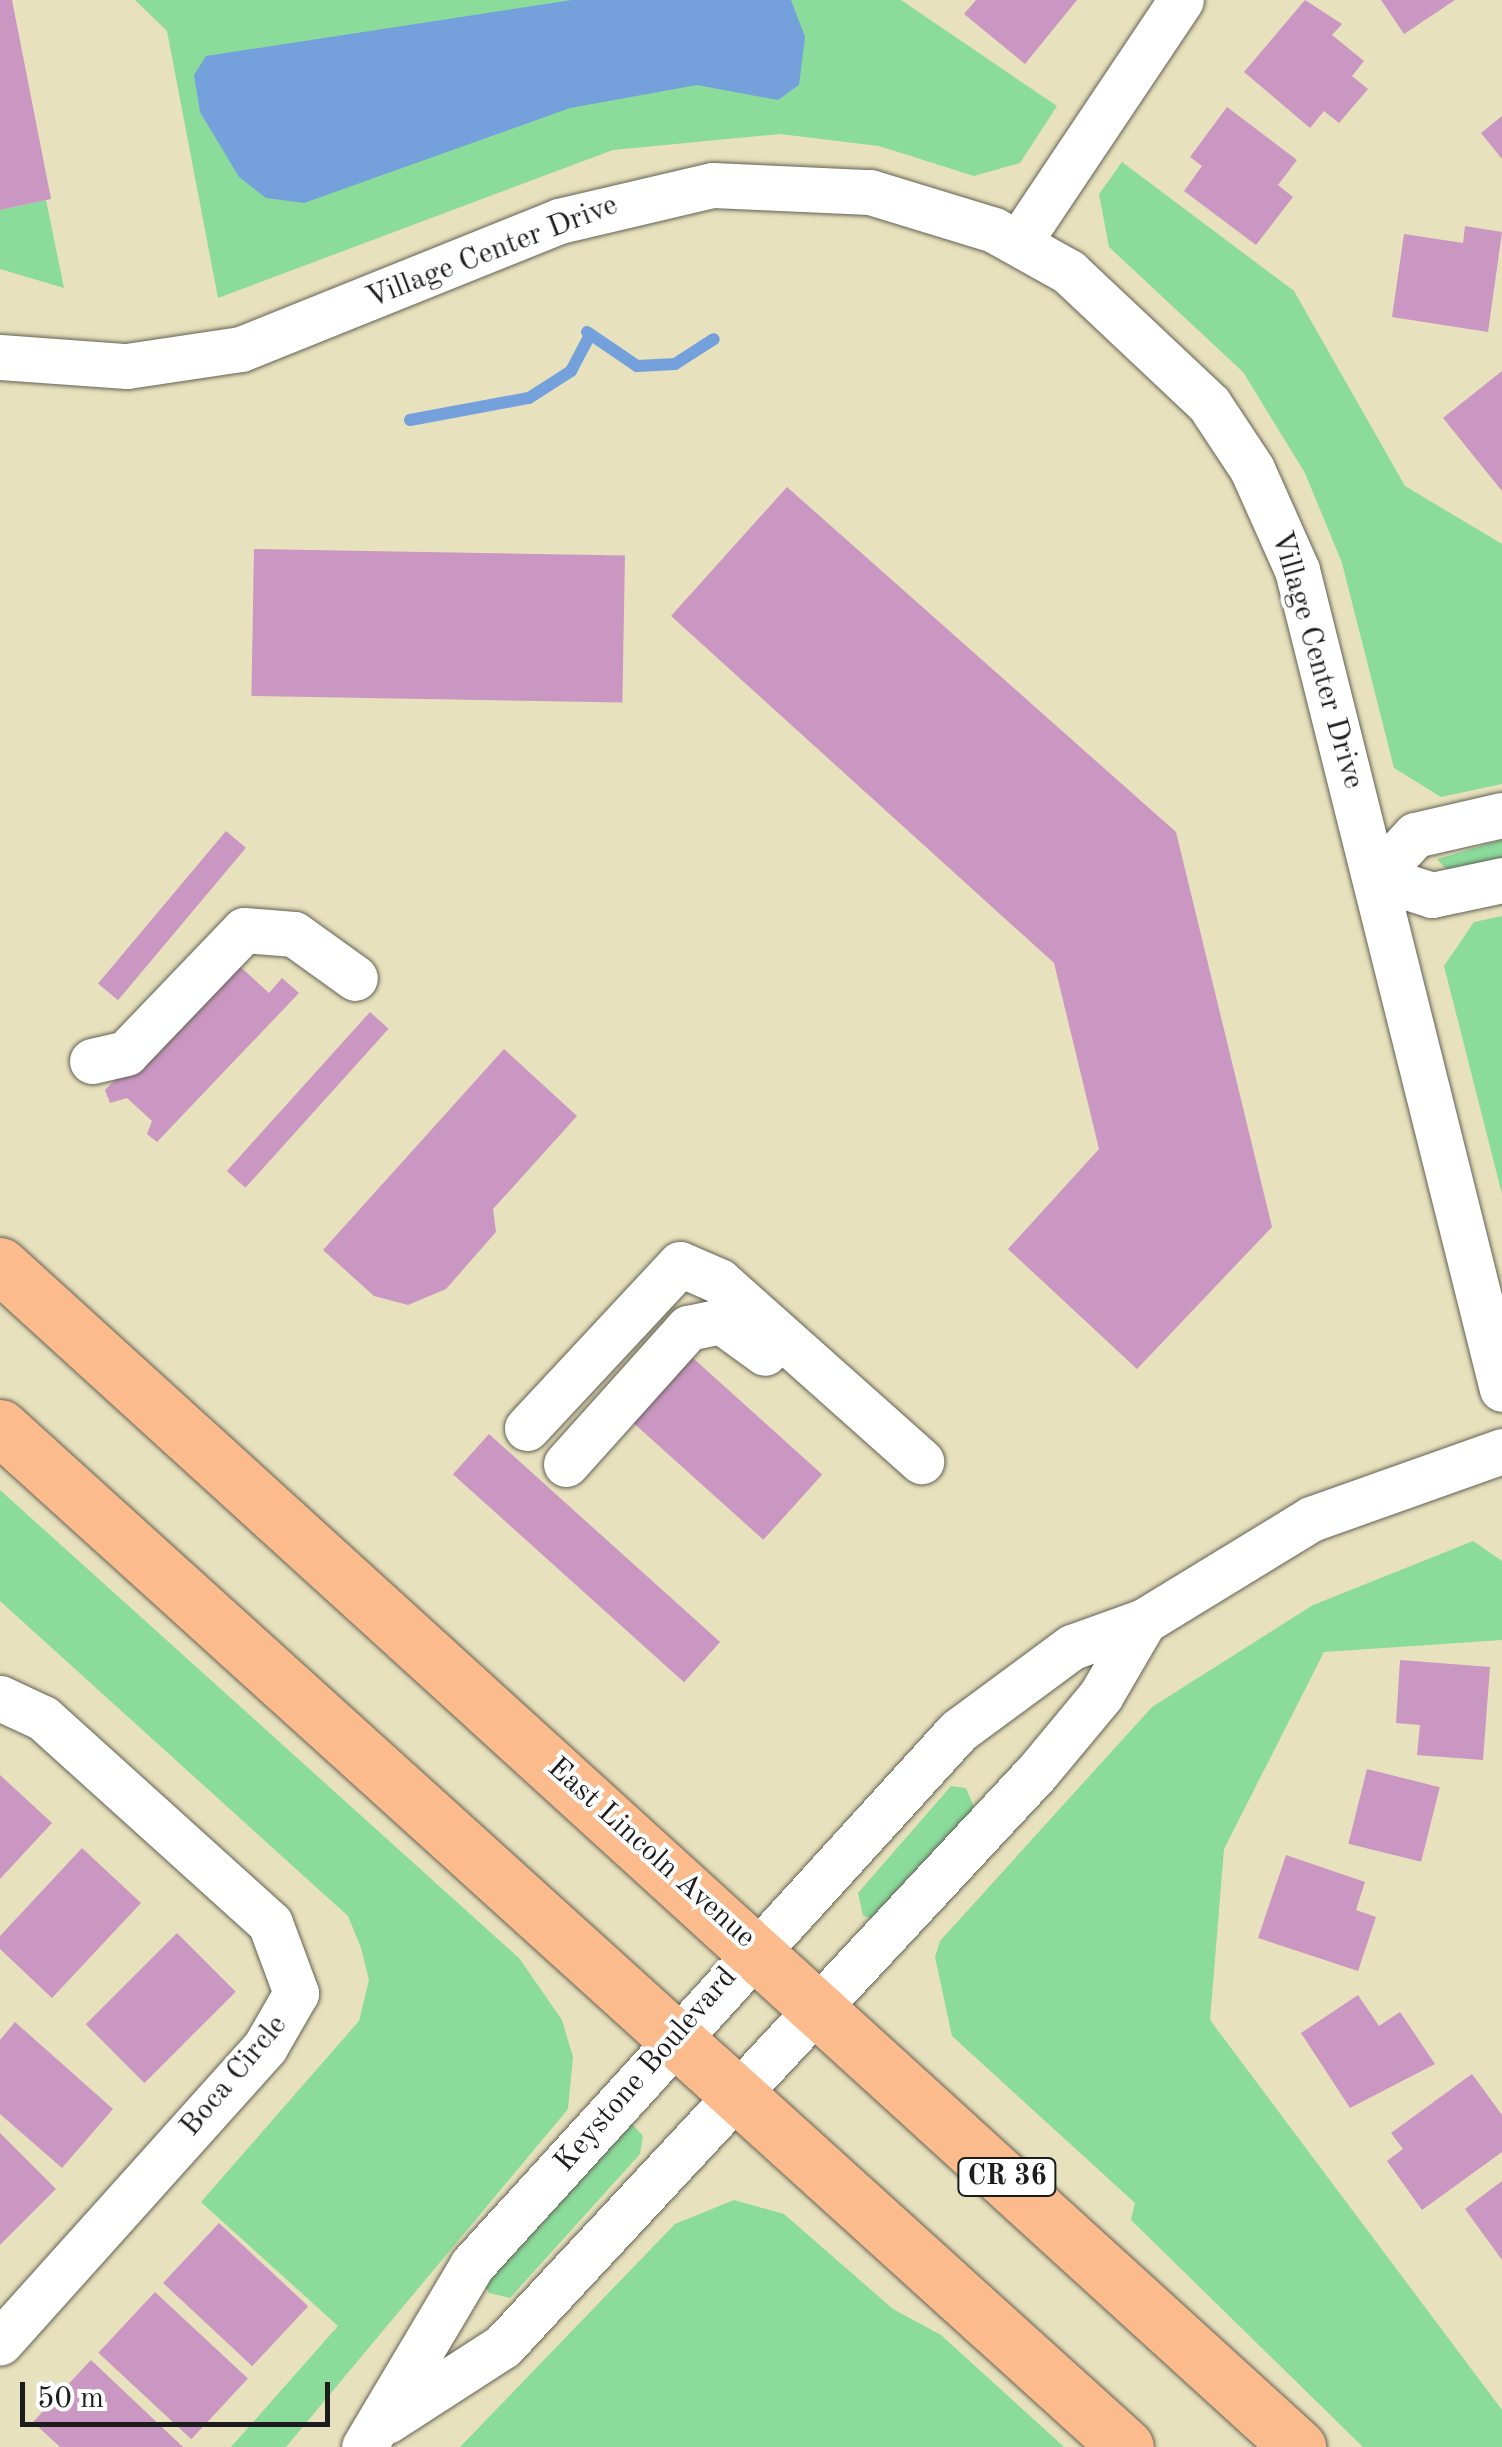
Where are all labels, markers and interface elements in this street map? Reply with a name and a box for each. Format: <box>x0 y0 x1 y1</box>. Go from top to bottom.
street label: Village Center Drive <box>361 187 623 317</box>
street label: Village Center Drive <box>1263 527 1371 793</box>
street label: East Lincoln Avenue <box>539 1750 763 1956</box>
street label: Keystone Boulevard <box>547 1960 745 2180</box>
street label: Boca Circle <box>173 2008 295 2144</box>
road number: CR 36 <box>957 2154 1057 2200</box>
scale bar <box>25 2362 335 2424</box>
text: 50 m <box>37 2384 104 2414</box>

